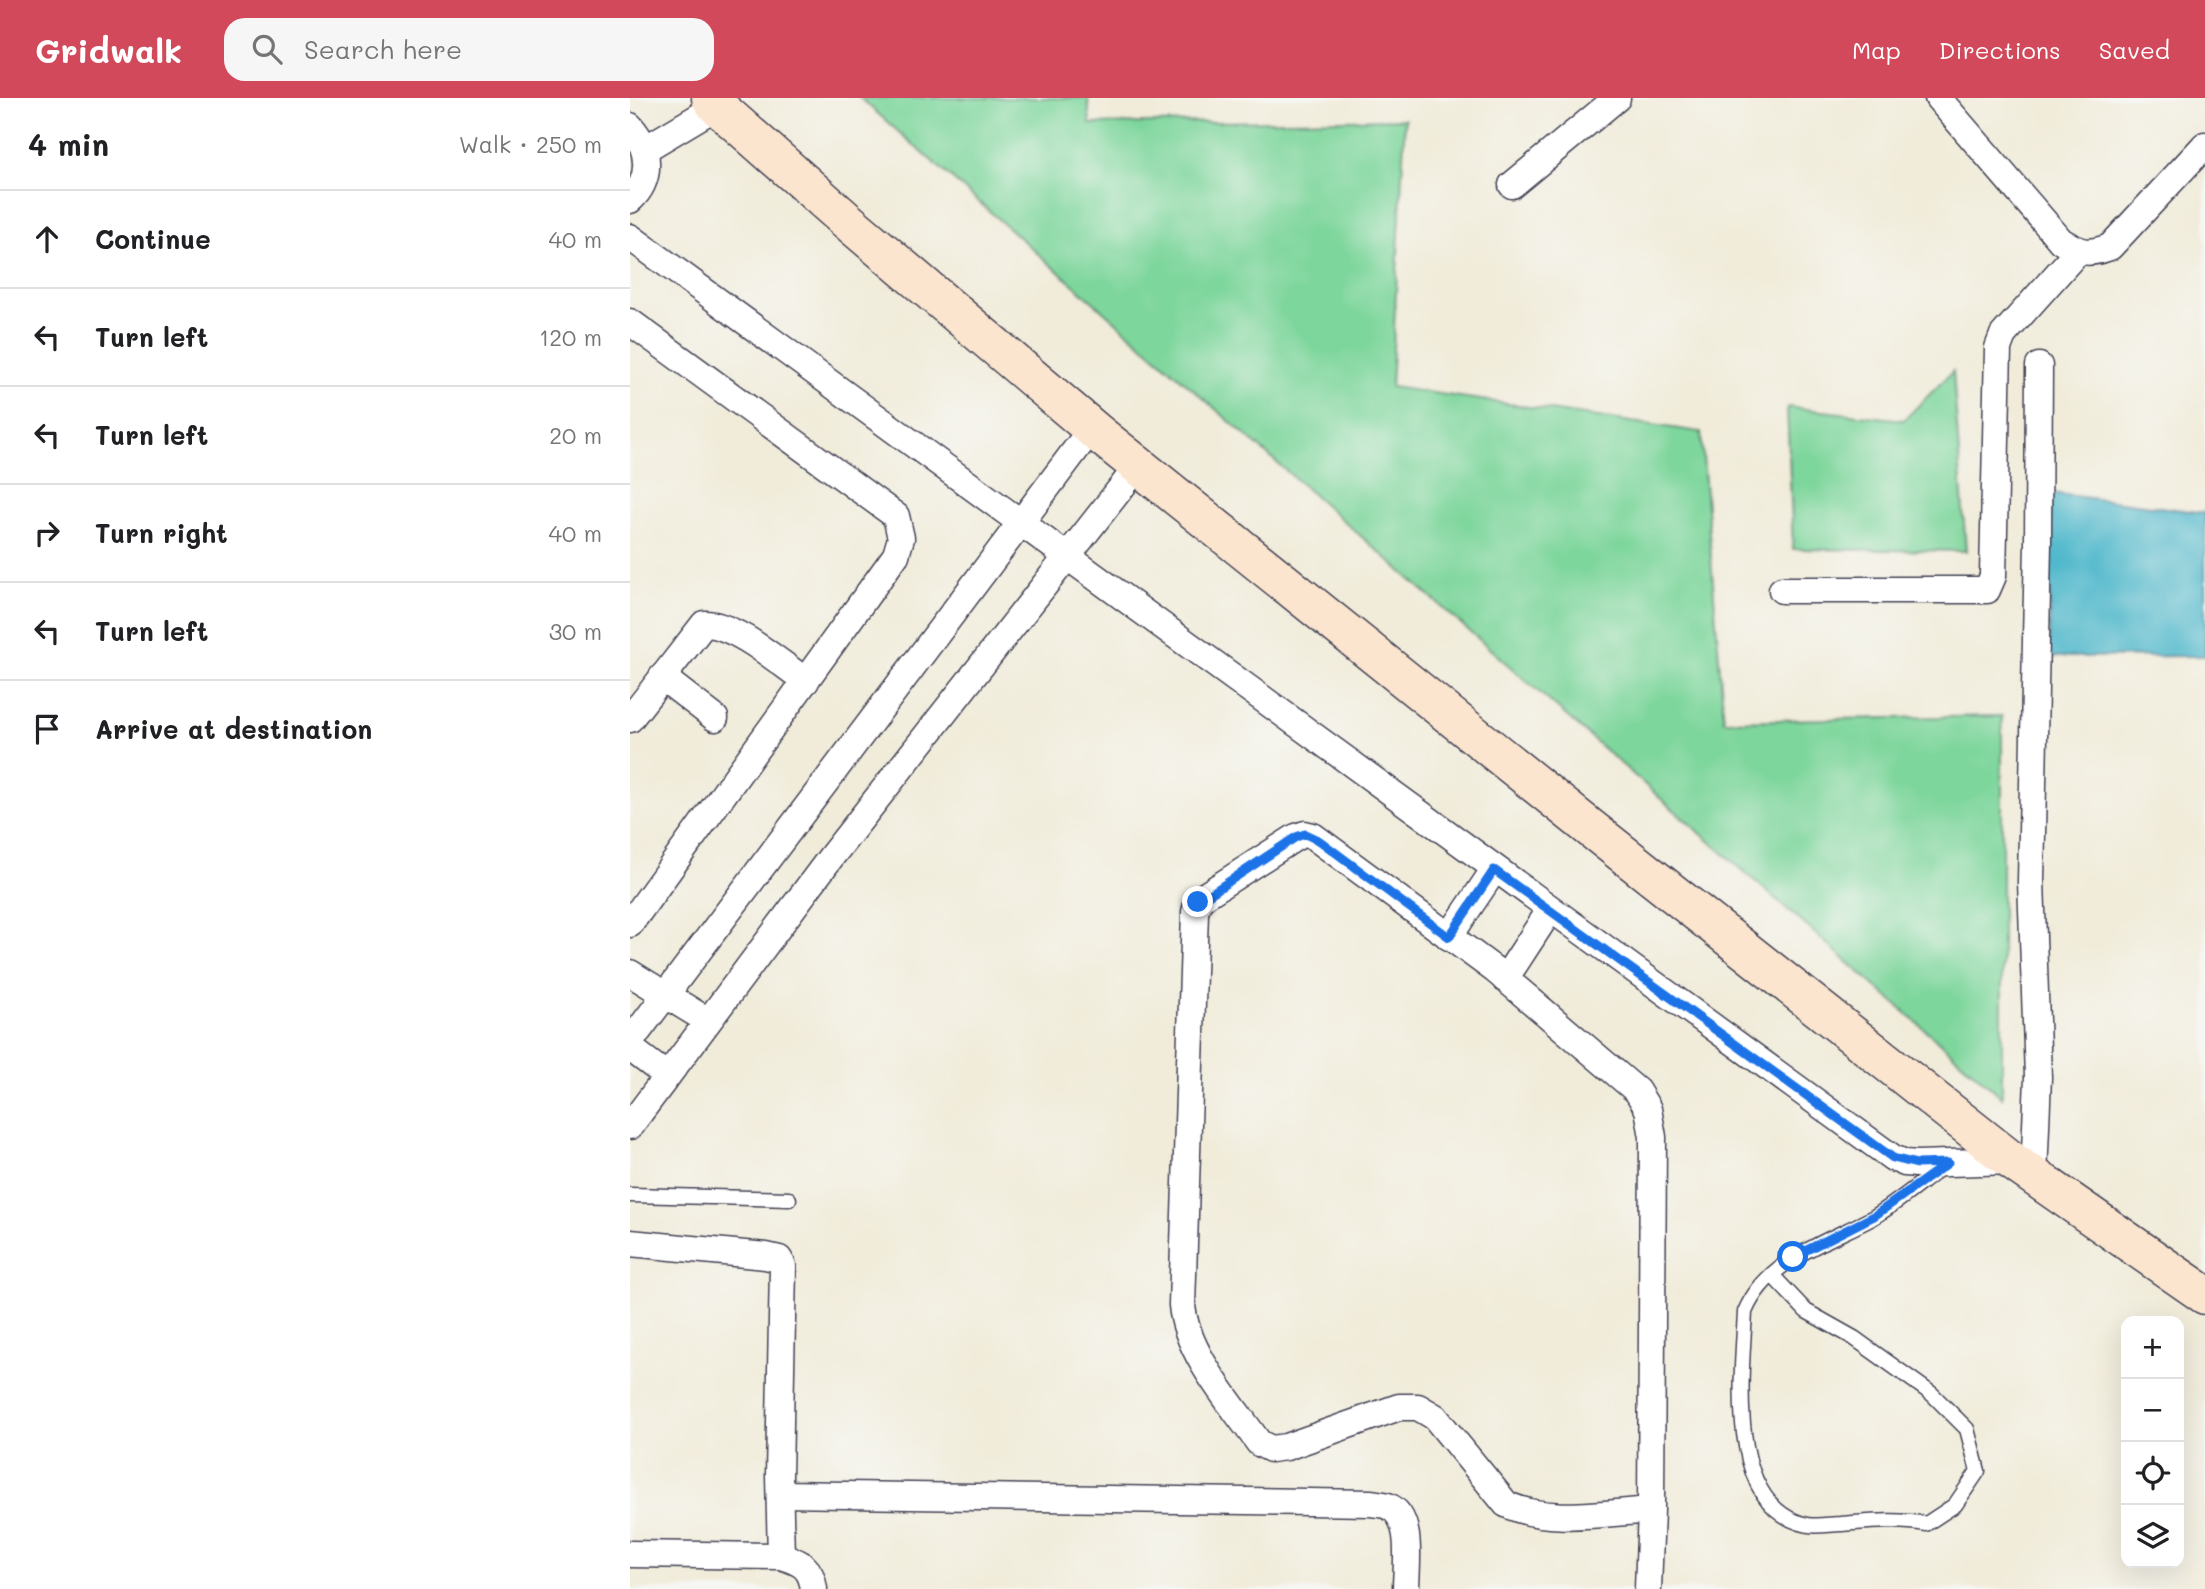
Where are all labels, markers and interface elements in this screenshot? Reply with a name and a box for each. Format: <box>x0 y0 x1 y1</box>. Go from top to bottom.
search box <box>224 18 714 81</box>
text: Gridwalk <box>35 28 182 71</box>
icon: search <box>248 30 286 68</box>
text: Search here <box>304 32 462 66</box>
text: Map <box>1852 34 1901 65</box>
text: Directions <box>1939 34 2061 65</box>
text: Saved <box>2099 34 2170 65</box>
text: 4 min <box>28 124 109 164</box>
text: Walk · 250 m <box>459 129 602 159</box>
icon: ahead <box>28 220 66 258</box>
text: Continue <box>95 222 211 256</box>
text: 40 m <box>549 224 602 254</box>
icon: left <box>28 318 66 356</box>
text: Turn left <box>95 320 208 354</box>
text: 120 m <box>539 322 602 352</box>
icon: left <box>28 416 66 454</box>
text: Turn left <box>95 418 208 452</box>
text: 20 m <box>549 420 602 450</box>
icon: right <box>28 514 66 552</box>
text: Turn right <box>95 516 228 550</box>
text: 40 m <box>549 518 602 548</box>
icon: left <box>28 612 66 650</box>
text: Turn left <box>95 614 208 648</box>
text: 30 m <box>549 616 602 646</box>
icon: arrive <box>28 710 66 748</box>
text: Arrive at destination <box>95 712 372 746</box>
route end <box>1182 886 1213 917</box>
route start <box>1777 1241 1808 1272</box>
map controls <box>2121 1316 2184 1568</box>
button: + <box>2121 1316 2184 1379</box>
button: − <box>2121 1379 2184 1442</box>
button: locate <box>2121 1442 2184 1505</box>
button: layers <box>2121 1505 2184 1568</box>

